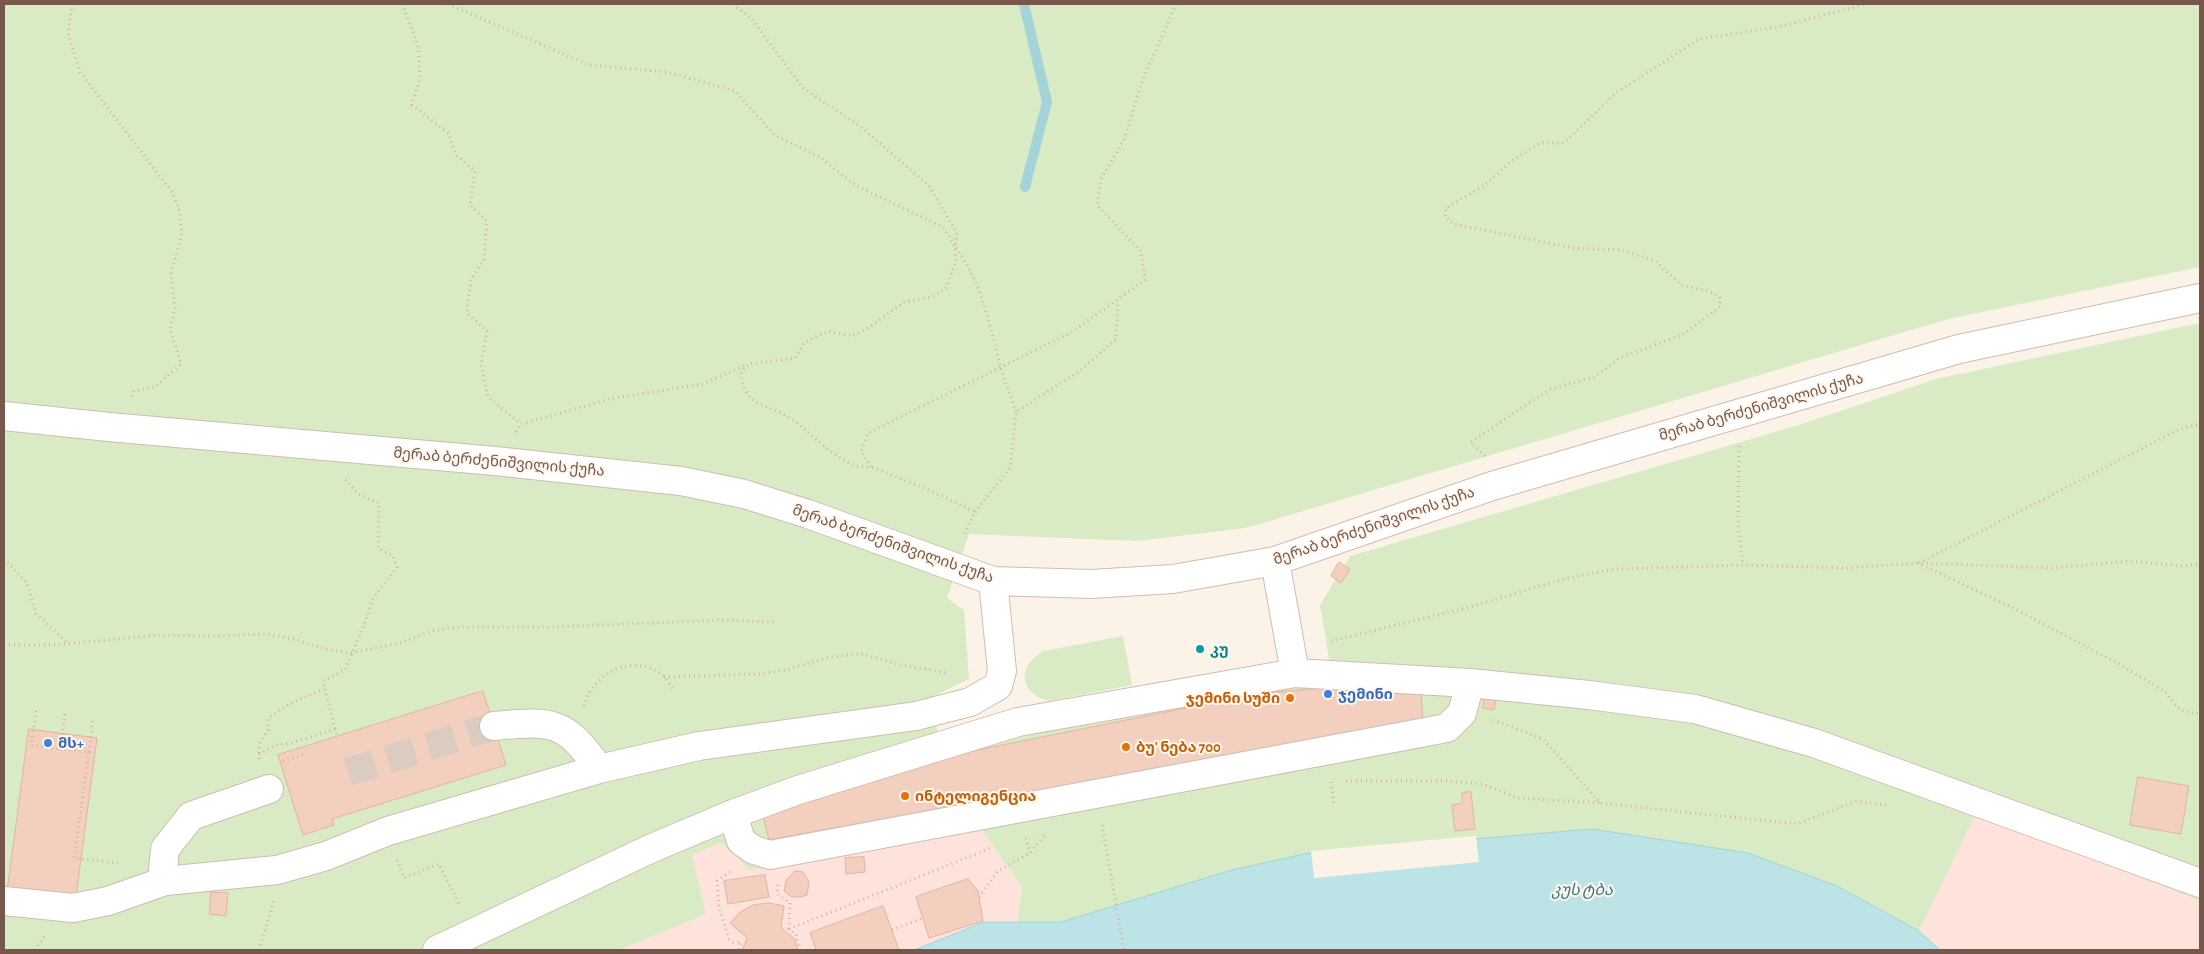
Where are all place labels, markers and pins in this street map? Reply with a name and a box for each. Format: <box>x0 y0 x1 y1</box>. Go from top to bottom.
place label: კუ <box>1210 640 1228 658</box>
marker: კუ <box>1194 643 1206 655</box>
place label: ჯემინი <box>1338 685 1393 703</box>
marker: ჯემინი <box>1322 688 1334 700</box>
place label: ჯემინი სუში <box>1186 689 1280 707</box>
marker: ჯემინი სუში <box>1284 692 1296 704</box>
place label: მს+ <box>58 734 84 752</box>
marker: მს+ <box>42 737 54 749</box>
place label: ბუ' ნება 700 <box>1136 738 1221 756</box>
marker: ბუ' ნება 700 <box>1120 741 1132 753</box>
place label: ინტელიგენცია <box>915 787 1036 805</box>
marker: ინტელიგენცია <box>899 790 911 802</box>

